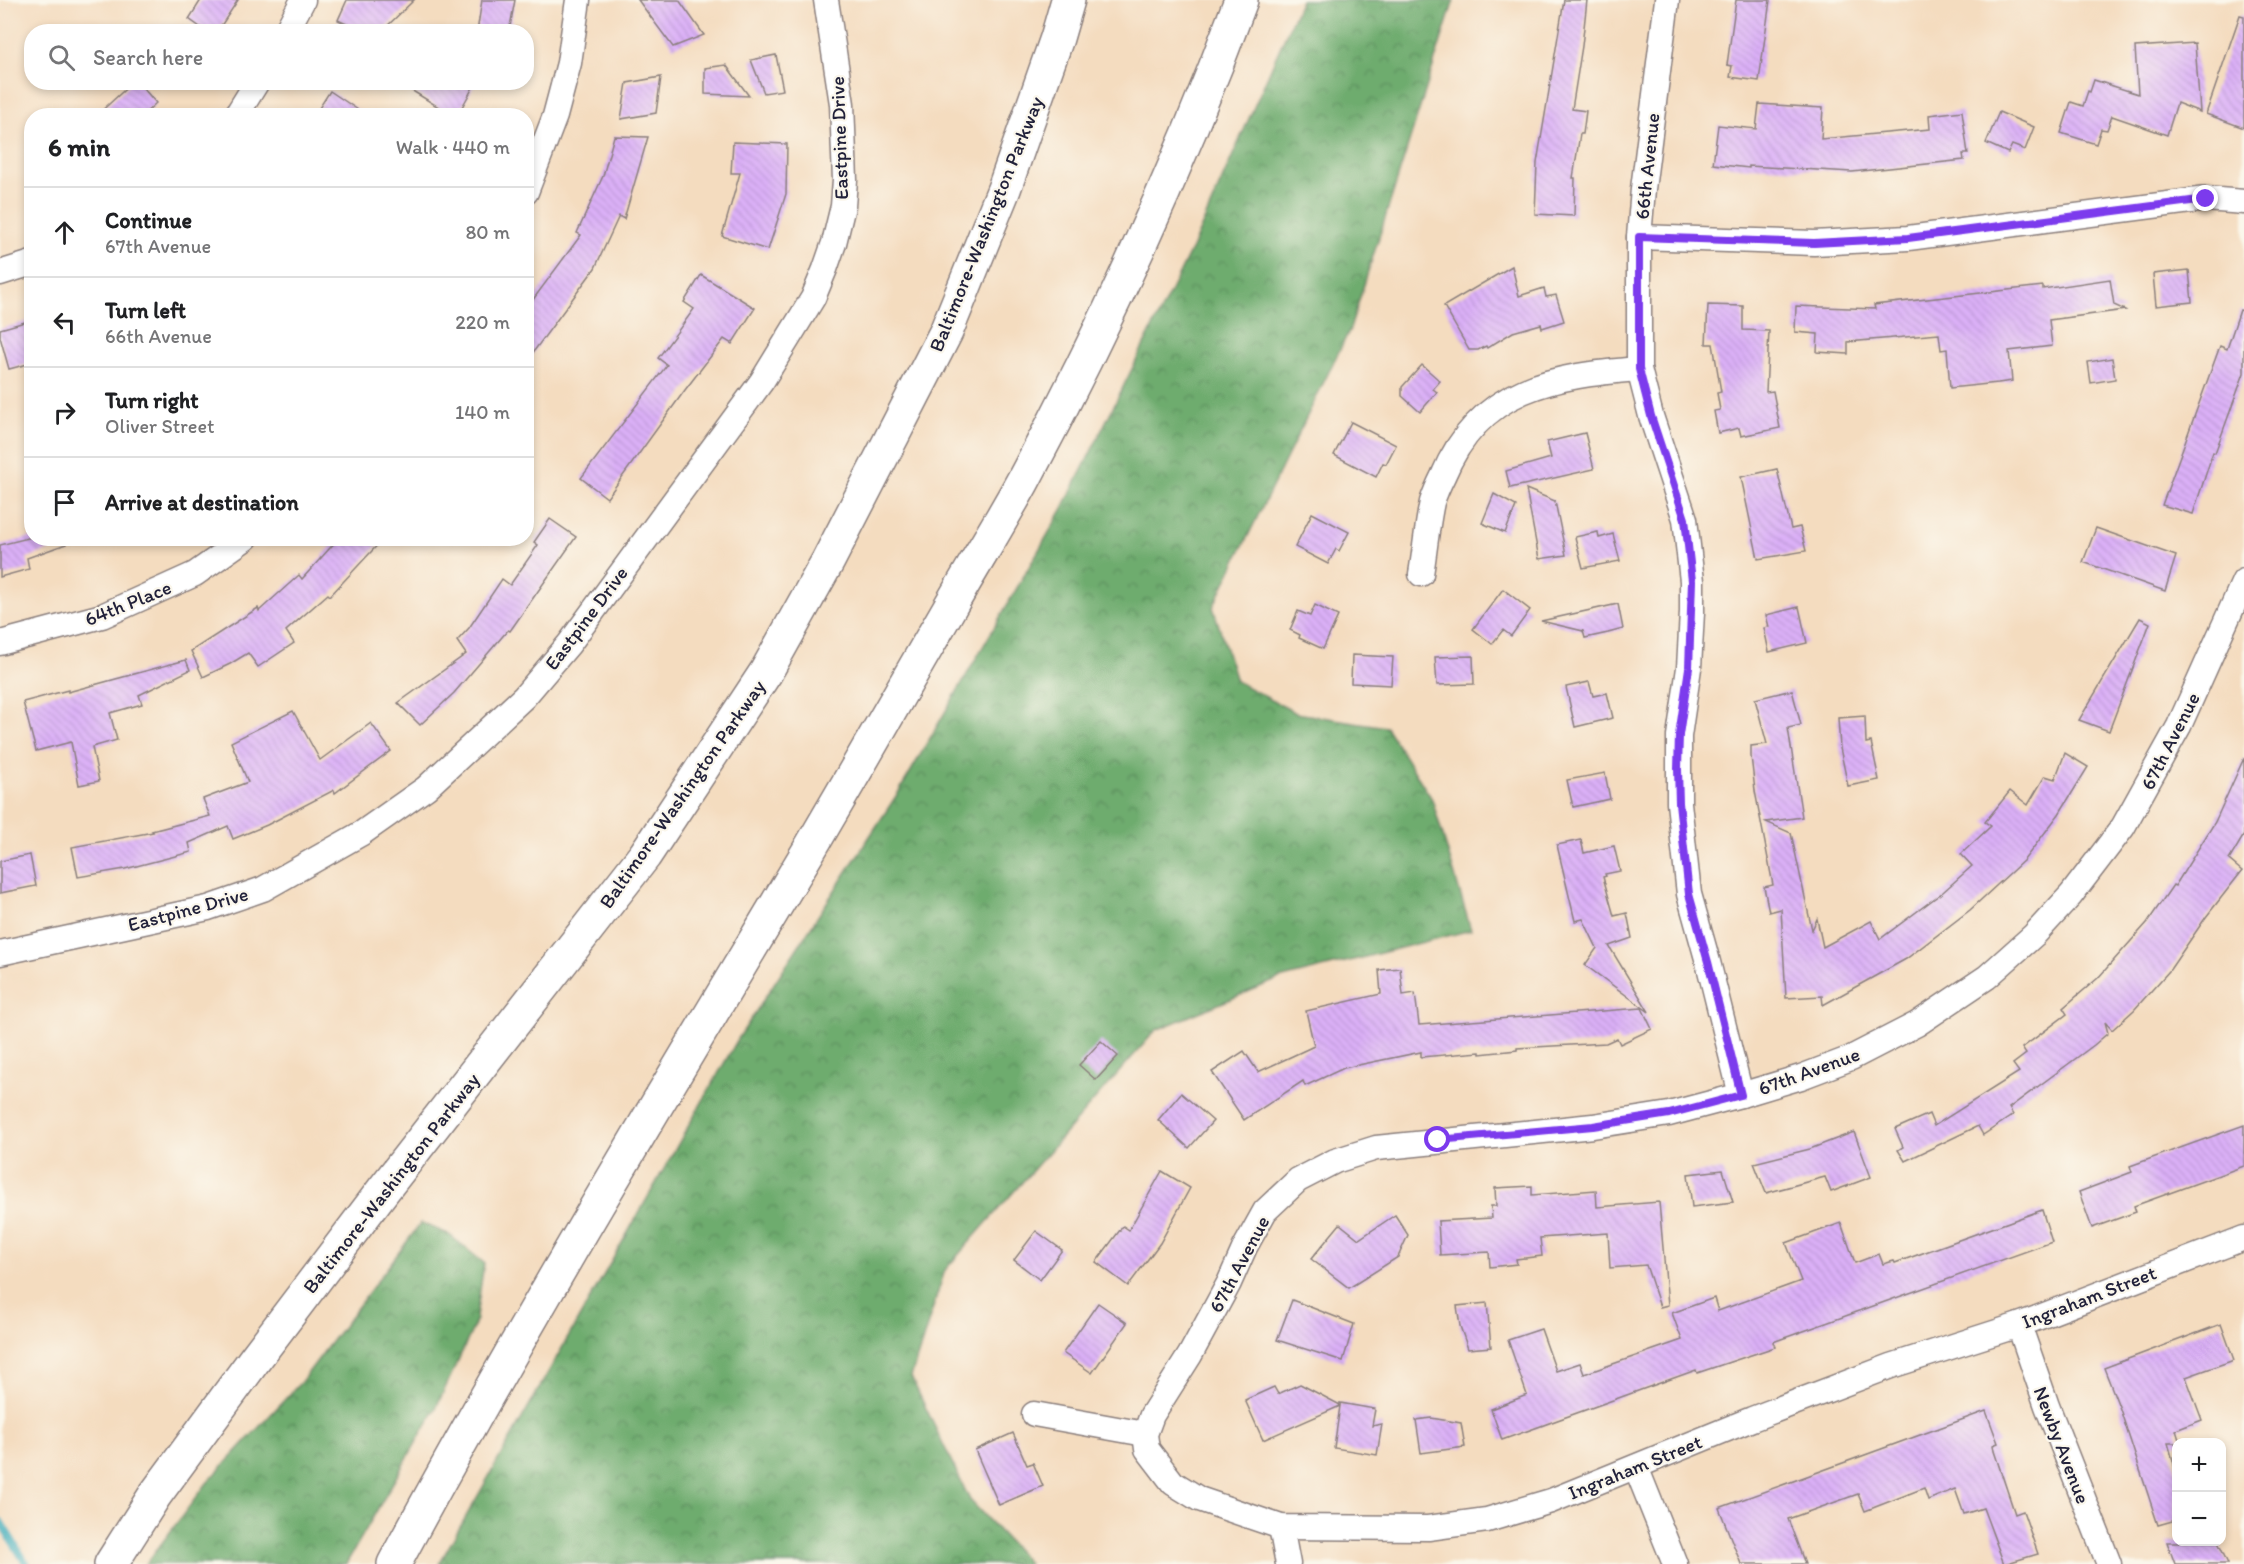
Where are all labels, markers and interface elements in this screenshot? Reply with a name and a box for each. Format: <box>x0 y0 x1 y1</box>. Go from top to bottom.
search box <box>24 24 534 90</box>
icon: search <box>45 41 78 74</box>
text: Search here <box>93 44 203 71</box>
street label: Eastpine Drive <box>825 76 853 200</box>
street label: Baltimore-Washington Parkway <box>924 92 1049 355</box>
street label: 66th Avenue <box>1629 112 1665 220</box>
text: 6 min <box>48 131 110 163</box>
text: Walk · 440 m <box>396 135 510 159</box>
route end <box>2192 185 2218 211</box>
text: Continue <box>105 207 192 234</box>
icon: ahead <box>48 216 81 249</box>
text: 80 m <box>465 220 510 244</box>
text: 67th Avenue <box>105 234 211 258</box>
text: Turn left <box>105 297 186 324</box>
icon: left <box>48 306 81 339</box>
text: 220 m <box>455 310 510 334</box>
text: 66th Avenue <box>105 324 212 348</box>
text: Turn right <box>105 387 199 414</box>
icon: right <box>48 396 81 429</box>
text: 140 m <box>455 400 510 424</box>
text: Oliver Street <box>105 414 214 438</box>
icon: arrive <box>48 486 81 519</box>
text: Arrive at destination <box>105 489 299 516</box>
street label: Eastpine Drive <box>539 561 633 675</box>
street label: 64th Place <box>81 575 175 631</box>
street label: Baltimore-Washington Parkway <box>594 675 771 913</box>
street label: 67th Avenue <box>2135 688 2205 794</box>
street label: Eastpine Drive <box>125 881 251 937</box>
street label: 67th Avenue <box>1755 1042 1863 1100</box>
street label: Baltimore-Washington Parkway <box>297 1067 485 1298</box>
route start <box>1424 1126 1450 1152</box>
street label: 67th Avenue <box>1203 1211 1275 1317</box>
street label: Ingraham Street <box>2018 1260 2160 1334</box>
street label: Newby Avenue <box>2029 1383 2095 1507</box>
street label: Ingraham Street <box>1565 1429 1706 1505</box>
map controls <box>2172 1438 2226 1546</box>
button: + <box>2172 1438 2226 1492</box>
button: − <box>2172 1492 2226 1546</box>

